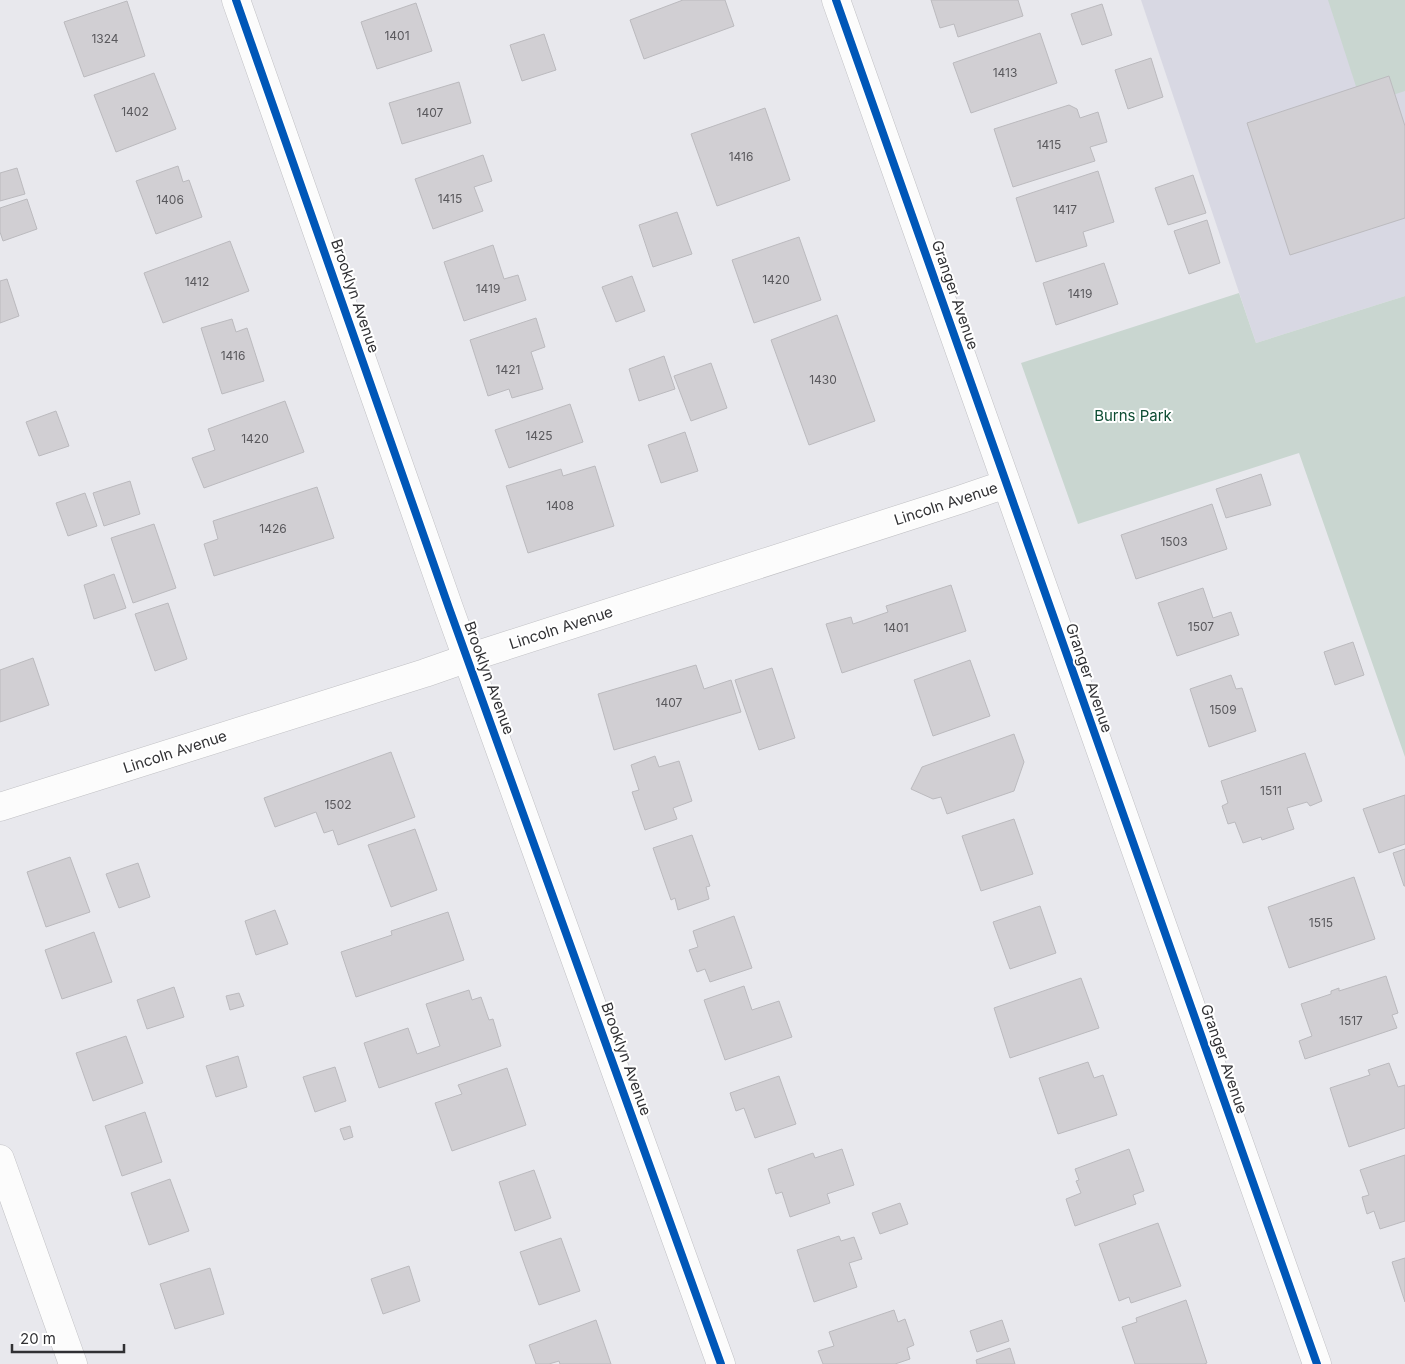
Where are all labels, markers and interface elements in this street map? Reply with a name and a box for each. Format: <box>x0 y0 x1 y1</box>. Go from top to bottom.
house number: 1401 <box>384 28 410 43</box>
house number: 1324 <box>91 31 119 46</box>
house number: 1413 <box>993 65 1017 80</box>
house number: 1402 <box>121 104 149 119</box>
house number: 1407 <box>417 105 444 120</box>
house number: 1415 <box>1037 137 1061 152</box>
house number: 1416 <box>729 149 753 164</box>
house number: 1415 <box>438 191 462 206</box>
house number: 1406 <box>156 192 184 207</box>
house number: 1417 <box>1053 202 1077 217</box>
street label: Brooklyn Avenue <box>327 236 384 355</box>
street label: Granger Avenue <box>928 238 983 352</box>
house number: 1420 <box>762 272 790 287</box>
house number: 1412 <box>185 274 209 289</box>
house number: 1419 <box>476 281 500 296</box>
house number: 1419 <box>1068 286 1092 301</box>
house number: 1416 <box>221 348 245 363</box>
house number: 1421 <box>496 362 520 377</box>
house number: 1430 <box>809 372 837 387</box>
park label: Burns Park <box>1094 406 1173 425</box>
house number: 1425 <box>525 428 553 443</box>
house number: 1420 <box>241 431 269 446</box>
street label: Lincoln Avenue <box>892 478 1000 529</box>
house number: 1408 <box>546 498 574 513</box>
house number: 1426 <box>259 521 287 536</box>
house number: 1503 <box>1160 534 1188 549</box>
street label: Lincoln Avenue <box>507 602 615 653</box>
street label: Brooklyn Avenue <box>460 619 519 737</box>
house number: 1507 <box>1188 619 1214 634</box>
house number: 1401 <box>883 620 909 635</box>
street label: Granger Avenue <box>1062 621 1117 735</box>
house number: 1407 <box>656 695 683 710</box>
house number: 1509 <box>1209 702 1237 717</box>
street label: Lincoln Avenue <box>121 726 229 777</box>
house number: 1511 <box>1260 783 1282 798</box>
house number: 1502 <box>324 797 352 812</box>
house number: 1515 <box>1309 915 1333 930</box>
street label: Brooklyn Avenue <box>597 1000 656 1118</box>
street label: Granger Avenue <box>1197 1002 1252 1116</box>
house number: 1517 <box>1339 1013 1363 1028</box>
scale bar <box>12 1322 125 1354</box>
text: 20 m <box>20 1329 56 1348</box>

